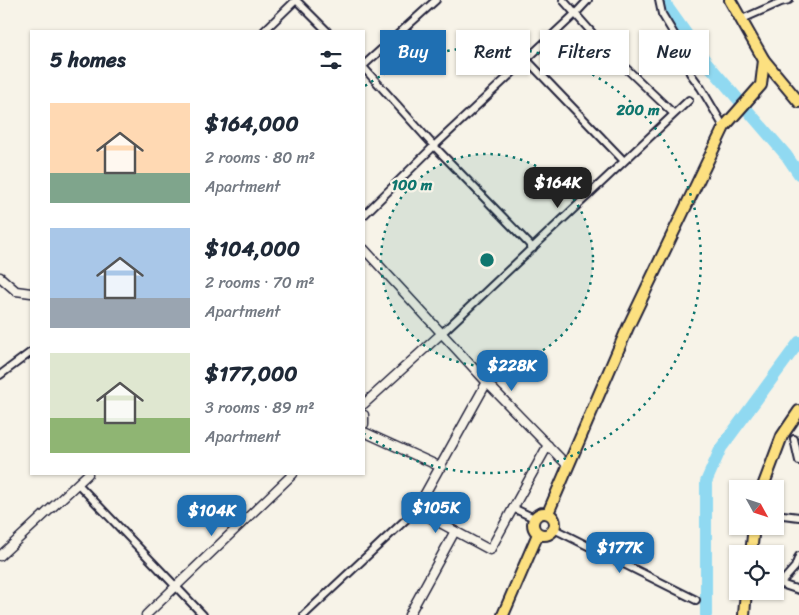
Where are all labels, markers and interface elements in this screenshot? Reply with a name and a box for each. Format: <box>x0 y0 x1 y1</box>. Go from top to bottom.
chip: Buy <box>380 30 446 75</box>
chip: Rent <box>456 30 530 75</box>
chip: Filters <box>540 30 629 75</box>
chip: New <box>639 30 709 75</box>
text: 5 homes <box>50 41 126 79</box>
icon: filters <box>317 46 345 74</box>
text: 200 m <box>615 97 660 123</box>
text: $164,000 <box>205 105 299 143</box>
icon: home <box>90 123 150 183</box>
text: 2 rooms · 80 m² <box>205 143 315 172</box>
pin: $164K <box>523 166 593 209</box>
text: $164K <box>535 168 581 197</box>
text: Apartment <box>205 172 281 201</box>
text: 100 m <box>392 172 433 198</box>
text: $104,000 <box>205 230 300 268</box>
icon: home <box>90 248 150 308</box>
centre of rings <box>478 251 496 269</box>
text: 2 rooms · 70 m² <box>205 268 315 297</box>
text: Apartment <box>205 297 281 326</box>
pin: $228K <box>477 350 547 392</box>
text: $228K <box>488 351 536 380</box>
text: $177,000 <box>205 355 298 393</box>
icon: home <box>90 373 150 433</box>
text: 3 rooms · 89 m² <box>205 393 314 422</box>
text: Apartment <box>205 422 281 451</box>
north arrow <box>729 480 784 535</box>
map controls <box>729 480 784 600</box>
pin: $105K <box>401 492 471 534</box>
text: $105K <box>412 493 460 522</box>
pin: $104K <box>177 494 247 537</box>
text: $104K <box>188 496 236 525</box>
pin: $177K <box>585 532 655 574</box>
text: $177K <box>597 533 643 562</box>
button: locate <box>729 545 784 600</box>

